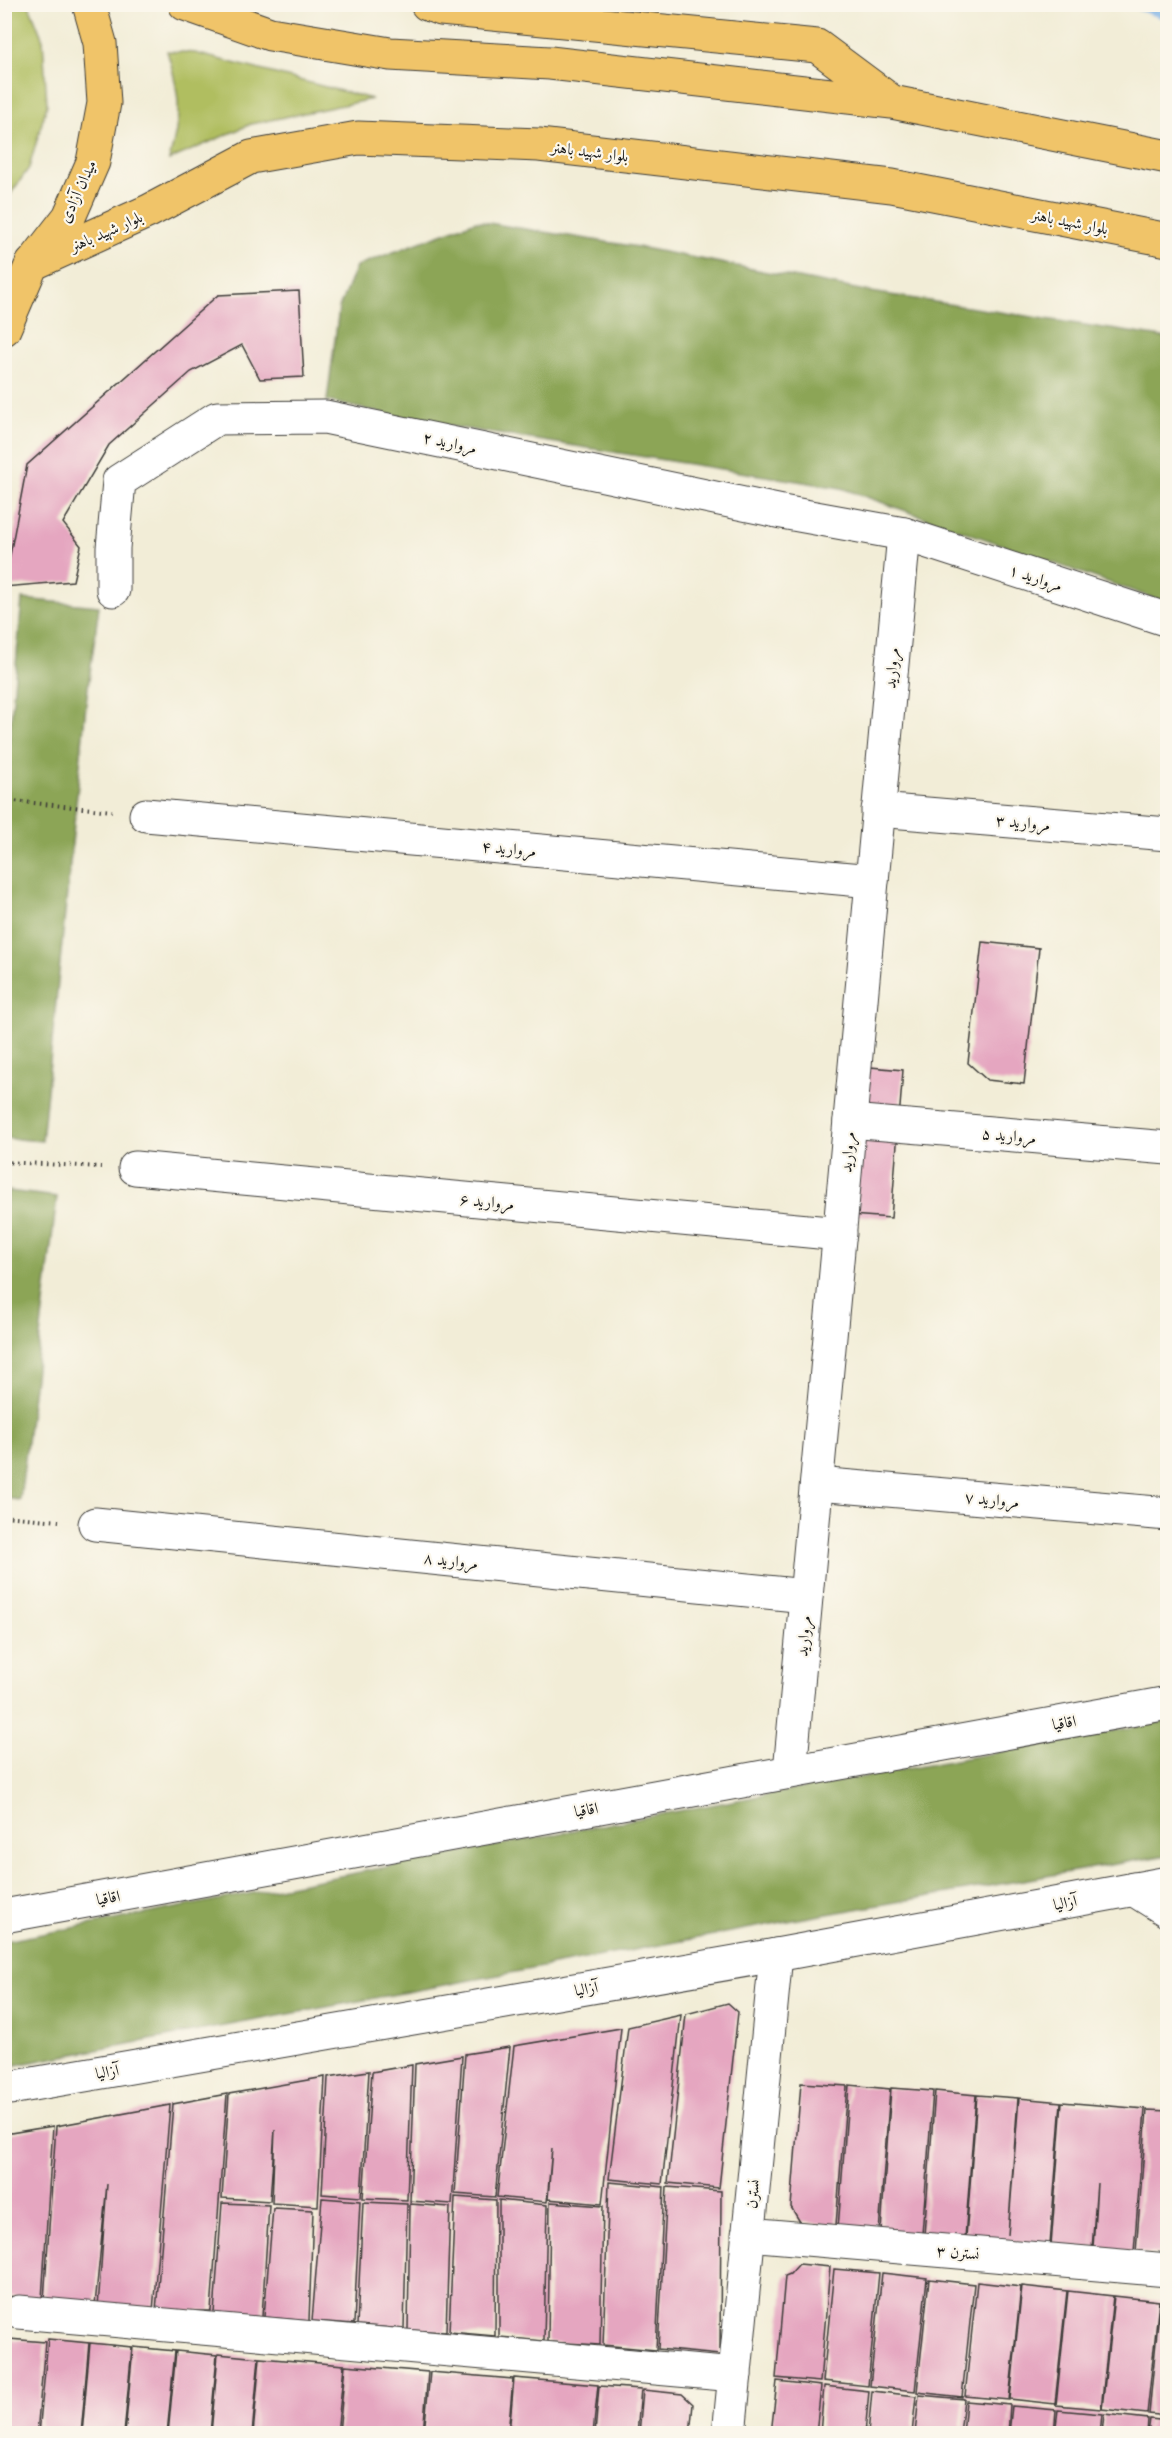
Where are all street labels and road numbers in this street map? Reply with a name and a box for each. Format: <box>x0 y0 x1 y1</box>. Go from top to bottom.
street label: بلوار شهید باهنر <box>548 136 630 167</box>
street label: میدان آزادی <box>54 156 100 226</box>
street label: بلوار شهید باهنر <box>1028 203 1110 239</box>
street label: بلوار شهید باهنر <box>65 206 146 258</box>
street label: مروارید ۲ <box>421 427 479 459</box>
street label: مروارید ۱ <box>1006 559 1065 597</box>
street label: مروارید <box>879 647 905 690</box>
street label: مروارید ۳ <box>995 810 1051 836</box>
street label: مروارید ۴ <box>481 836 537 862</box>
street label: مروارید ۵ <box>981 1123 1037 1149</box>
street label: مروارید <box>835 1131 861 1174</box>
street label: مروارید ۶ <box>459 1189 515 1215</box>
street label: مروارید ۷ <box>964 1487 1020 1513</box>
street label: مروارید ۸ <box>423 1547 479 1575</box>
street label: مروارید <box>791 1615 817 1658</box>
street label: اقاقیا <box>1050 1710 1078 1734</box>
street label: اقاقیا <box>572 1797 600 1821</box>
street label: اقاقیا <box>94 1885 122 1909</box>
street label: آزالیا <box>1051 1890 1080 1914</box>
street label: آزالیا <box>573 1976 601 2000</box>
street label: آزالیا <box>94 2059 122 2083</box>
street label: نسترن <box>741 2178 763 2210</box>
street label: نسترن ۳ <box>936 2240 980 2264</box>

